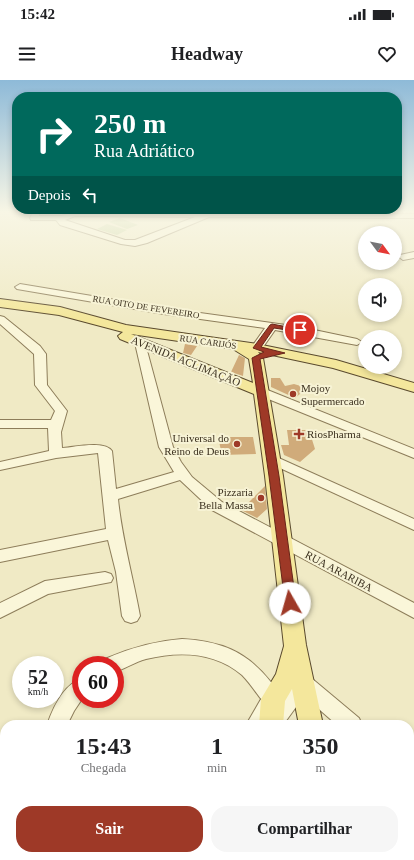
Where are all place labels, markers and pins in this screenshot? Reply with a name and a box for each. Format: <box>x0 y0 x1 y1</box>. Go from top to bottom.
pin <box>283 313 317 347</box>
place label: Mojoy Supermercado <box>301 382 365 407</box>
marker: Mojoy Supermercado <box>288 389 298 399</box>
place label: RiosPharma <box>307 428 361 440</box>
marker: RiosPharma <box>294 429 304 439</box>
place label: Universal do Reino de Deus <box>164 432 229 457</box>
marker: Universal do Reino de Deus <box>232 439 242 449</box>
place label: Pizzaria Bella Massa <box>199 486 253 511</box>
marker: Pizzaria Bella Massa <box>256 493 266 503</box>

